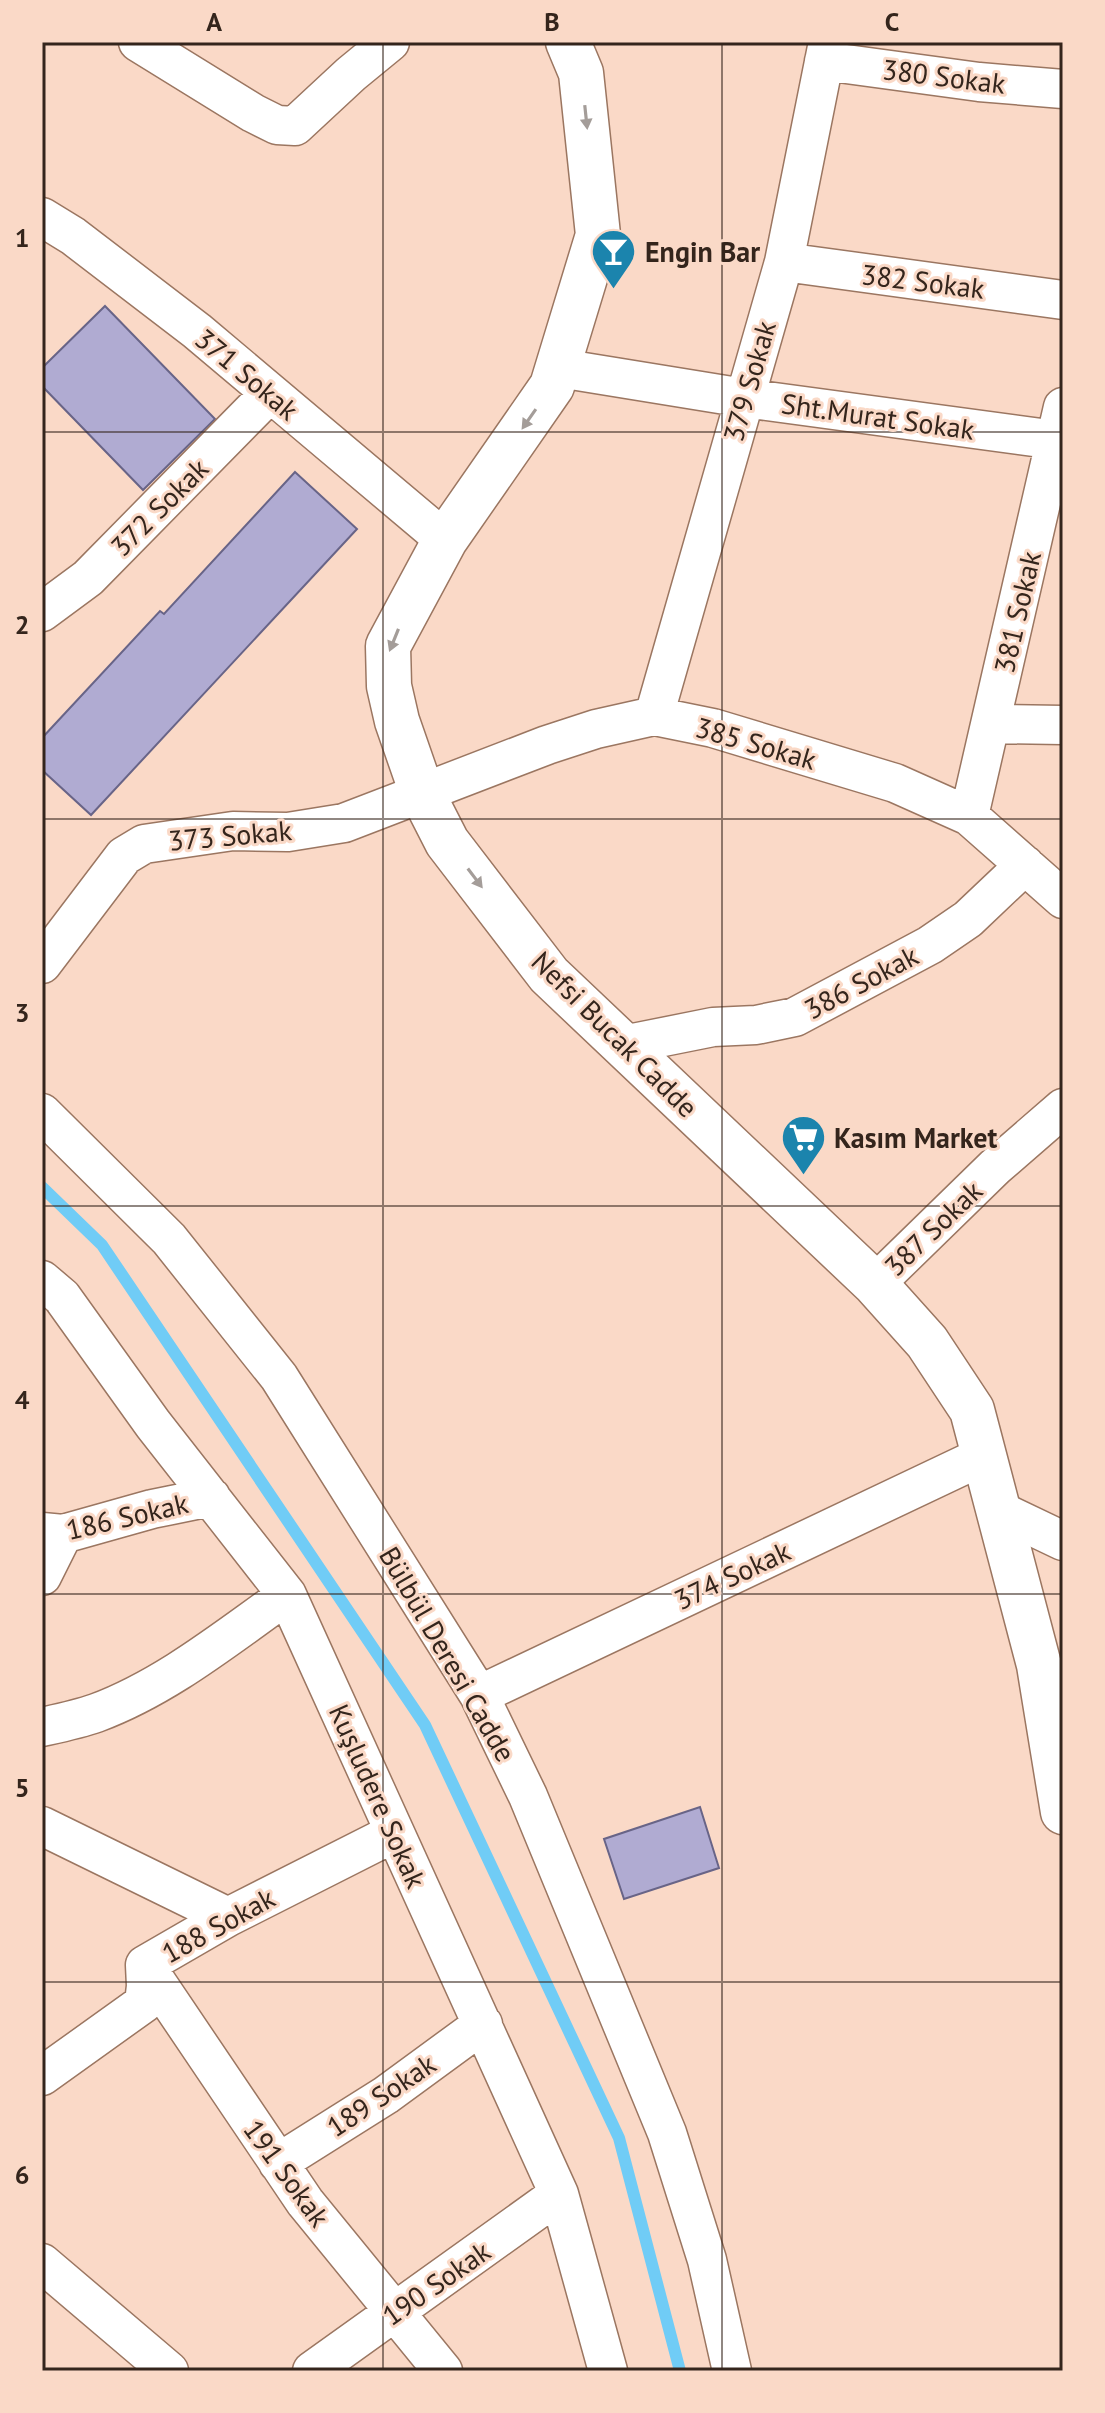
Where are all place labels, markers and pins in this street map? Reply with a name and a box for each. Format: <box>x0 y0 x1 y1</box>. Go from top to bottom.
bar icon: Engin Bar <box>590 227 638 290</box>
place label: Engin Bar <box>645 233 760 270</box>
supermarket icon: Kasım Market <box>779 1113 827 1176</box>
place label: Kasım Market <box>834 1119 997 1156</box>

